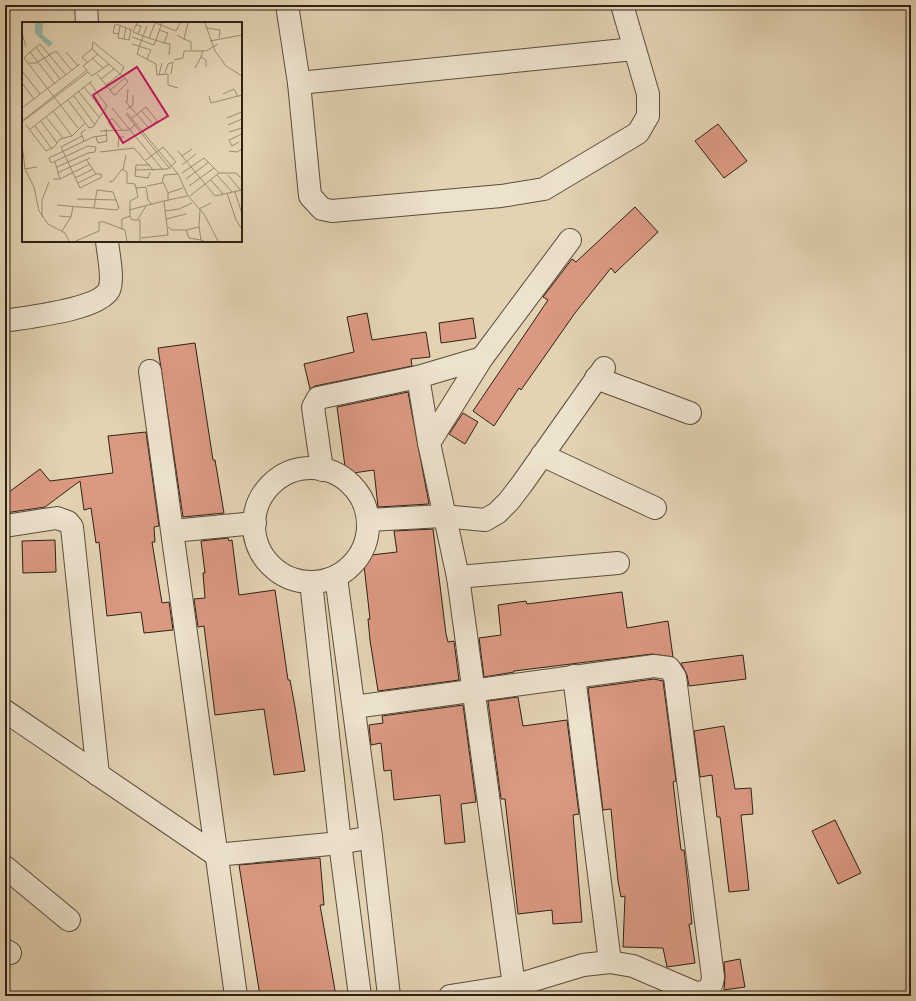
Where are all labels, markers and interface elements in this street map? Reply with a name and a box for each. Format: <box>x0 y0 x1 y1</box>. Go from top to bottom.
inset map <box>22 22 242 242</box>

